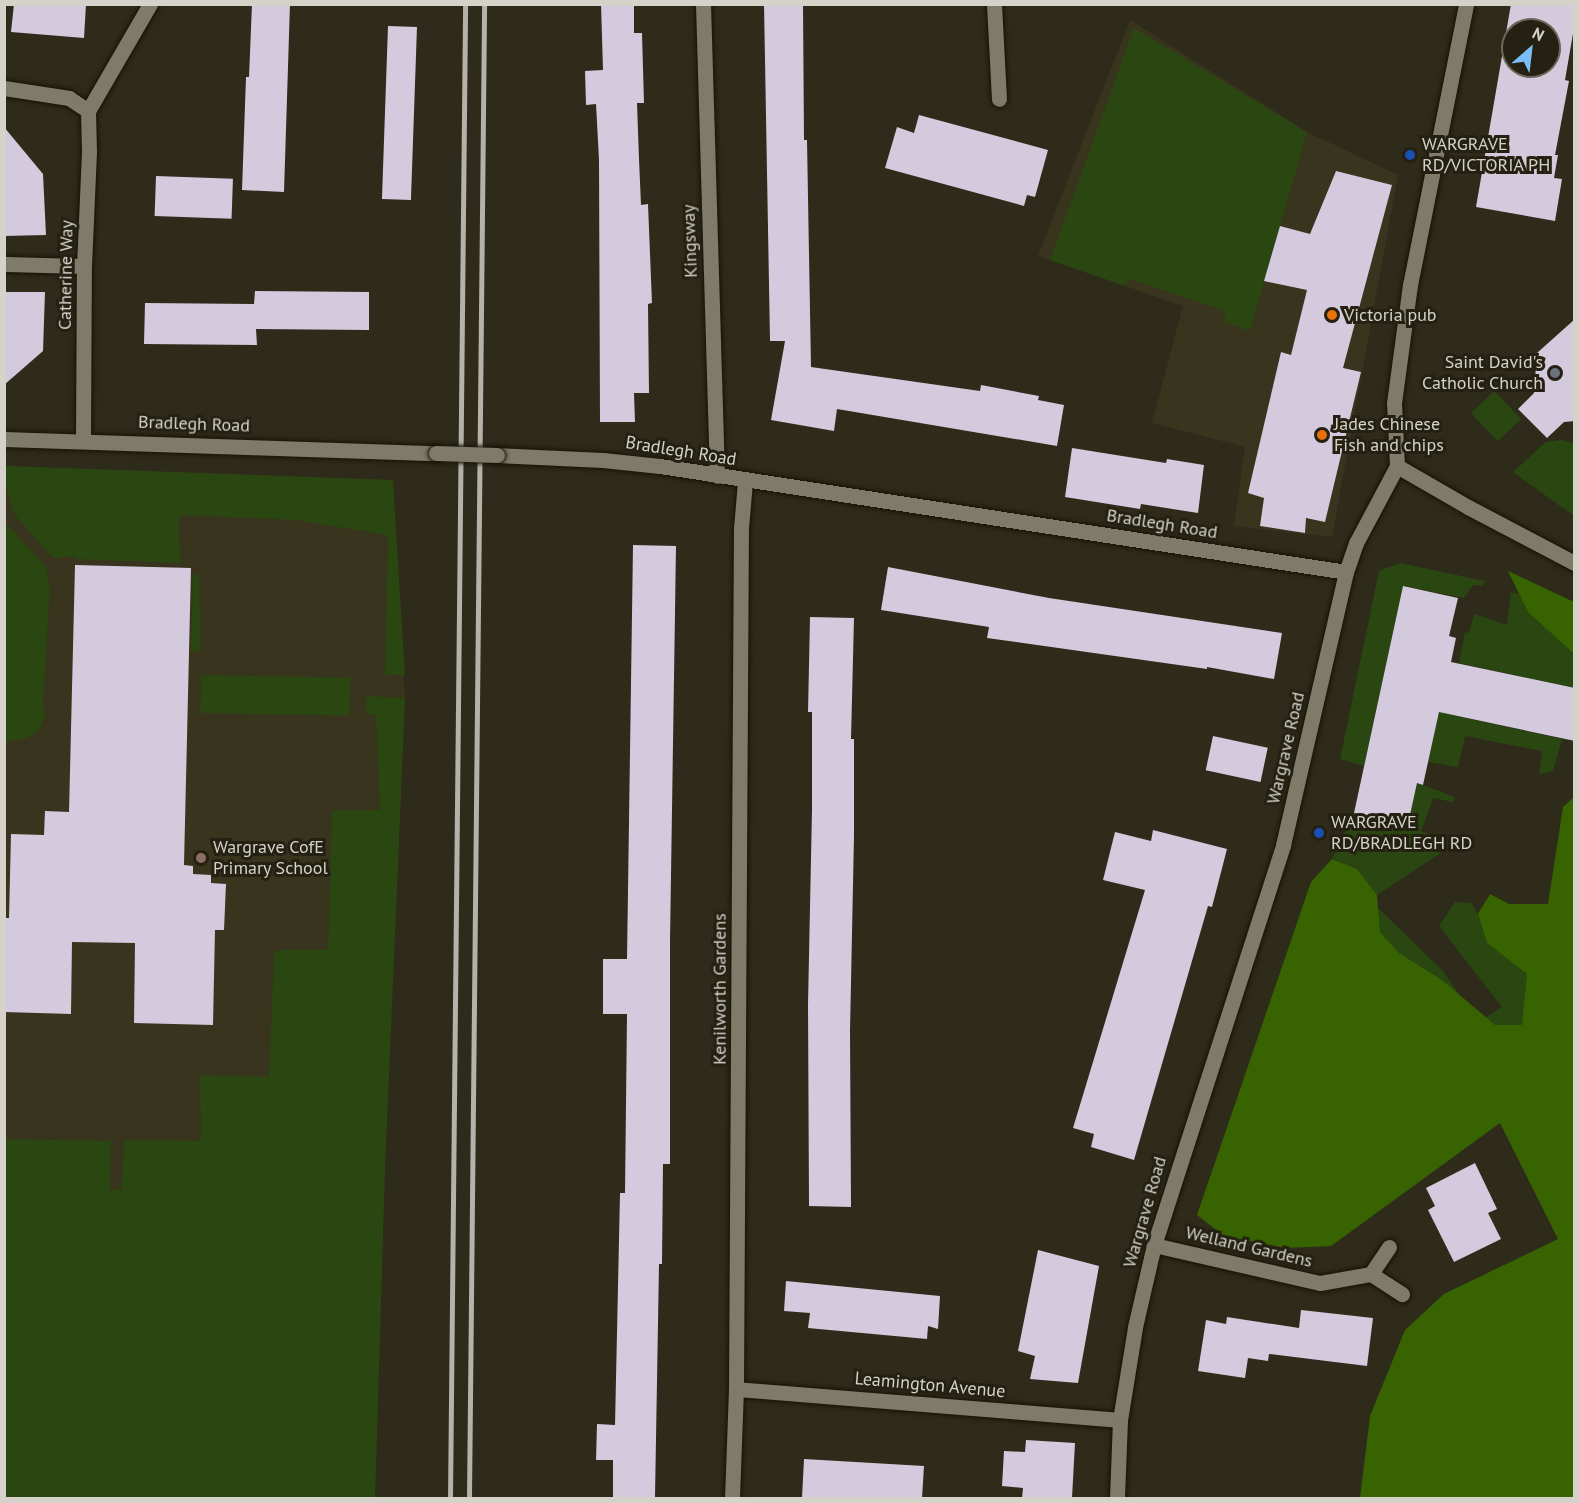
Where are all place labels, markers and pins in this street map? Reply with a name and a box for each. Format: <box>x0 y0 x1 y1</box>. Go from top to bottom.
place label: WARGRAVE RD/VICTORIA PH <box>1422 134 1551 176</box>
marker: WARGRAVE RD/VICTORIA PH <box>1403 148 1417 162</box>
place label: Victoria pub <box>1344 304 1437 326</box>
marker: Victoria pub <box>1325 308 1339 322</box>
place label: Saint David's Catholic Church <box>1422 352 1543 394</box>
marker: Saint David's Catholic Church <box>1548 366 1562 380</box>
place label: Jades Chinese Fish and chips <box>1334 414 1444 456</box>
marker: Jades Chinese Fish and chips <box>1315 428 1329 442</box>
place label: WARGRAVE RD/BRADLEGH RD <box>1331 812 1472 854</box>
marker: WARGRAVE RD/BRADLEGH RD <box>1312 826 1326 840</box>
place label: Wargrave CofE Primary School <box>213 837 328 880</box>
marker: Wargrave CofE Primary School <box>194 851 208 865</box>

